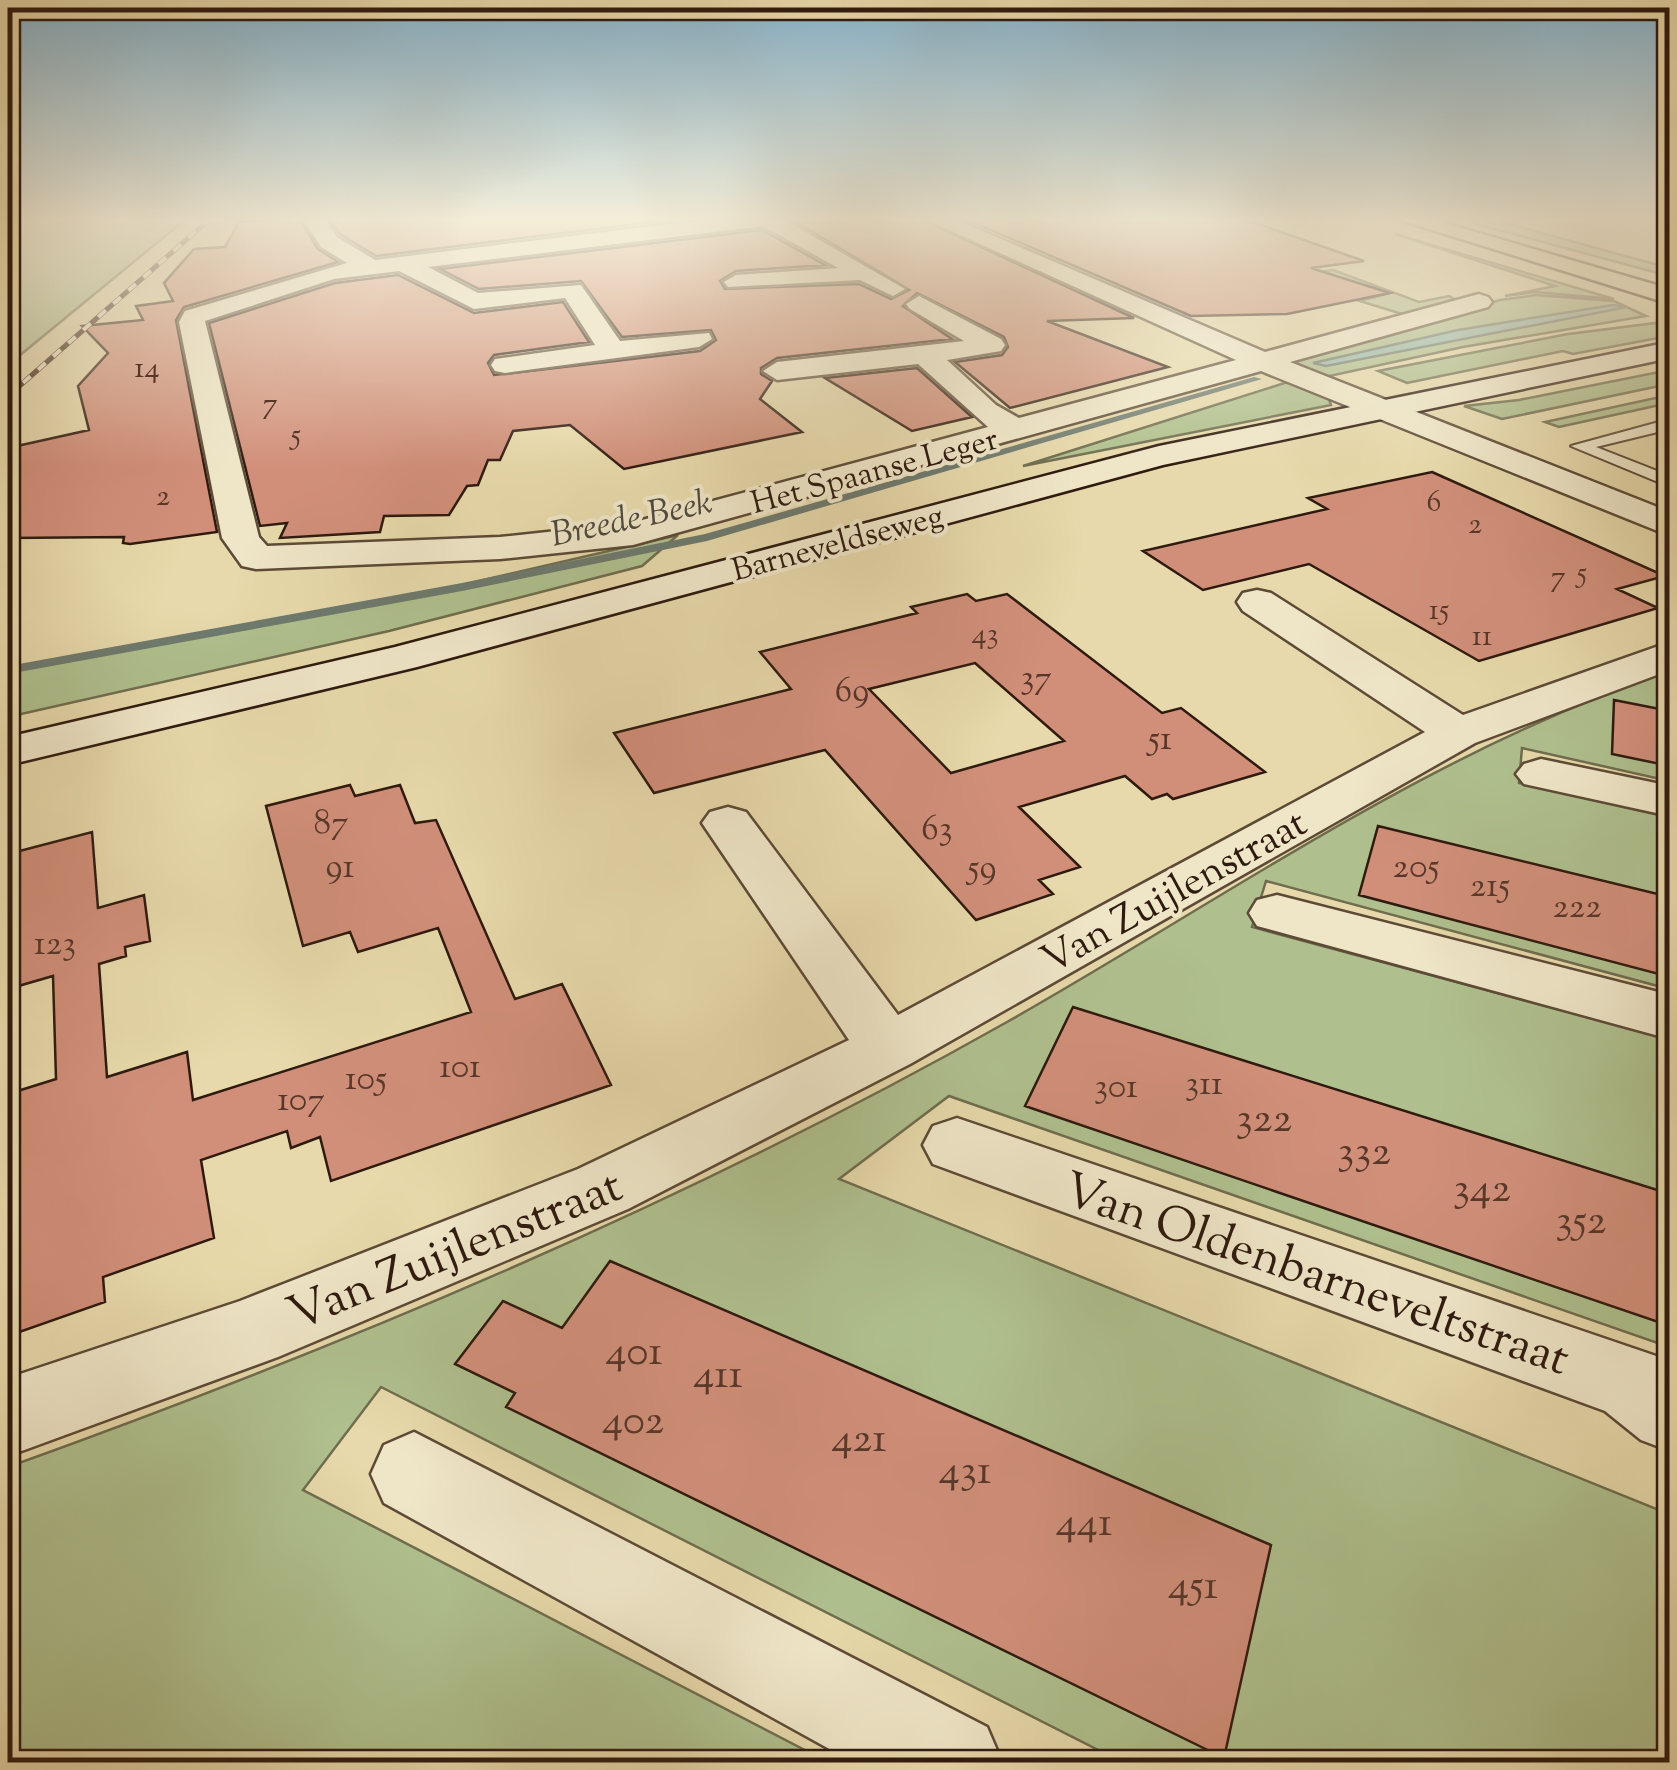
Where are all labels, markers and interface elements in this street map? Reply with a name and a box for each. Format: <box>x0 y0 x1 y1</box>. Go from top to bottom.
house number: 14 <box>134 348 160 391</box>
house number: 7 <box>262 384 278 427</box>
house number: 5 <box>289 415 301 458</box>
street label: Het Spaanse Leger <box>746 418 1003 528</box>
house number: 2 <box>156 476 170 519</box>
water label: Breede Beek <box>546 478 717 562</box>
house number: 6 <box>1427 482 1441 525</box>
street label: Barneveldseweg <box>727 495 949 595</box>
house number: 2 <box>1468 504 1482 547</box>
house number: 5 <box>1575 553 1587 596</box>
house number: 7 <box>1550 557 1566 600</box>
house number: 15 <box>1429 590 1449 633</box>
house number: 43 <box>971 614 999 657</box>
house number: 11 <box>1472 616 1492 659</box>
house number: 37 <box>1020 654 1052 705</box>
house number: 69 <box>835 667 869 718</box>
house number: 51 <box>1146 715 1172 766</box>
street label: Van Zuijlenstraat <box>1032 797 1319 991</box>
house number: 87 <box>313 799 349 850</box>
house number: 63 <box>921 805 953 856</box>
house number: 91 <box>326 843 355 894</box>
house number: 205 <box>1393 843 1439 894</box>
house number: 59 <box>966 844 996 895</box>
house number: 215 <box>1470 862 1510 913</box>
house number: 222 <box>1552 883 1602 934</box>
house number: 123 <box>34 920 76 971</box>
house number: 101 <box>439 1043 481 1094</box>
house number: 105 <box>345 1055 387 1106</box>
house number: 311 <box>1185 1060 1223 1111</box>
house number: 301 <box>1094 1063 1138 1114</box>
house number: 107 <box>277 1076 325 1127</box>
house number: 322 <box>1236 1091 1292 1151</box>
house number: 332 <box>1337 1124 1391 1184</box>
street label: Van Zuijlenstraat <box>278 1155 634 1352</box>
street label: Van Oldenbarneveltstraat <box>1053 1158 1578 1396</box>
house number: 342 <box>1453 1161 1511 1221</box>
house number: 352 <box>1556 1193 1607 1253</box>
house number: 401 <box>606 1324 662 1384</box>
house number: 411 <box>693 1347 743 1407</box>
house number: 402 <box>602 1393 664 1453</box>
house number: 421 <box>831 1411 887 1471</box>
house number: 431 <box>939 1443 991 1503</box>
house number: 441 <box>1056 1495 1112 1555</box>
house number: 451 <box>1168 1558 1218 1618</box>

